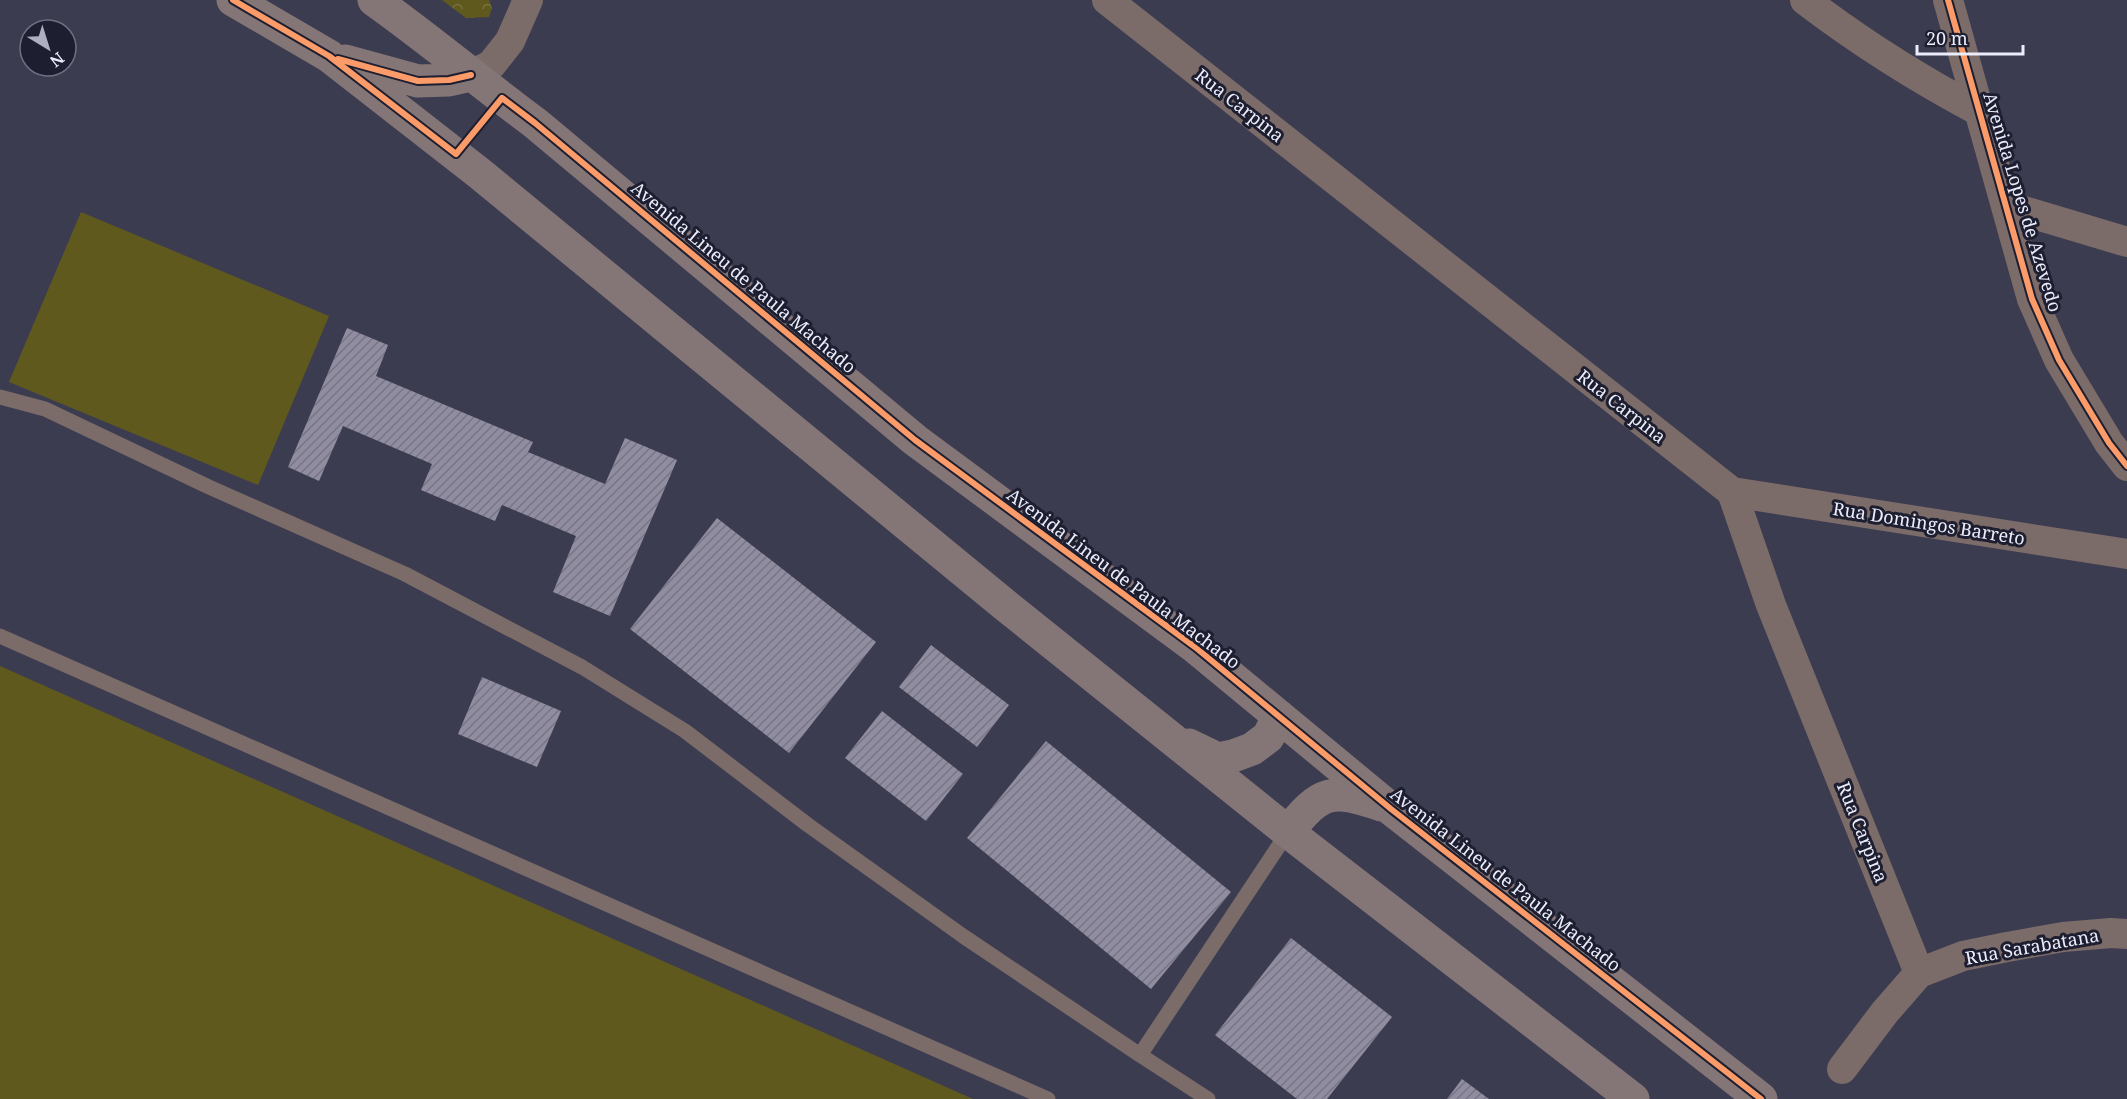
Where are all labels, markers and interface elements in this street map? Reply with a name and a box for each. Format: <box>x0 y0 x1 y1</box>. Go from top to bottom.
north arrow <box>18 18 78 78</box>
scale bar <box>1917 18 2024 56</box>
text: 20 m <box>1926 26 1968 50</box>
text: N <box>45 47 69 73</box>
street label: Rua Carpina <box>1191 63 1289 147</box>
street label: Avenida Lopes de Azevedo <box>1978 89 2068 315</box>
street label: Avenida Lineu de Paula Machado <box>627 176 861 378</box>
street label: Rua Carpina <box>1573 364 1671 448</box>
street label: Avenida Lineu de Paula Machado <box>1002 482 1246 674</box>
street label: Rua Domingos Barreto <box>1831 496 2027 550</box>
street label: Rua Carpina <box>1832 778 1894 886</box>
street label: Avenida Lineu de Paula Machado <box>1386 781 1626 977</box>
street label: Rua Sarabatana <box>1963 922 2101 970</box>

